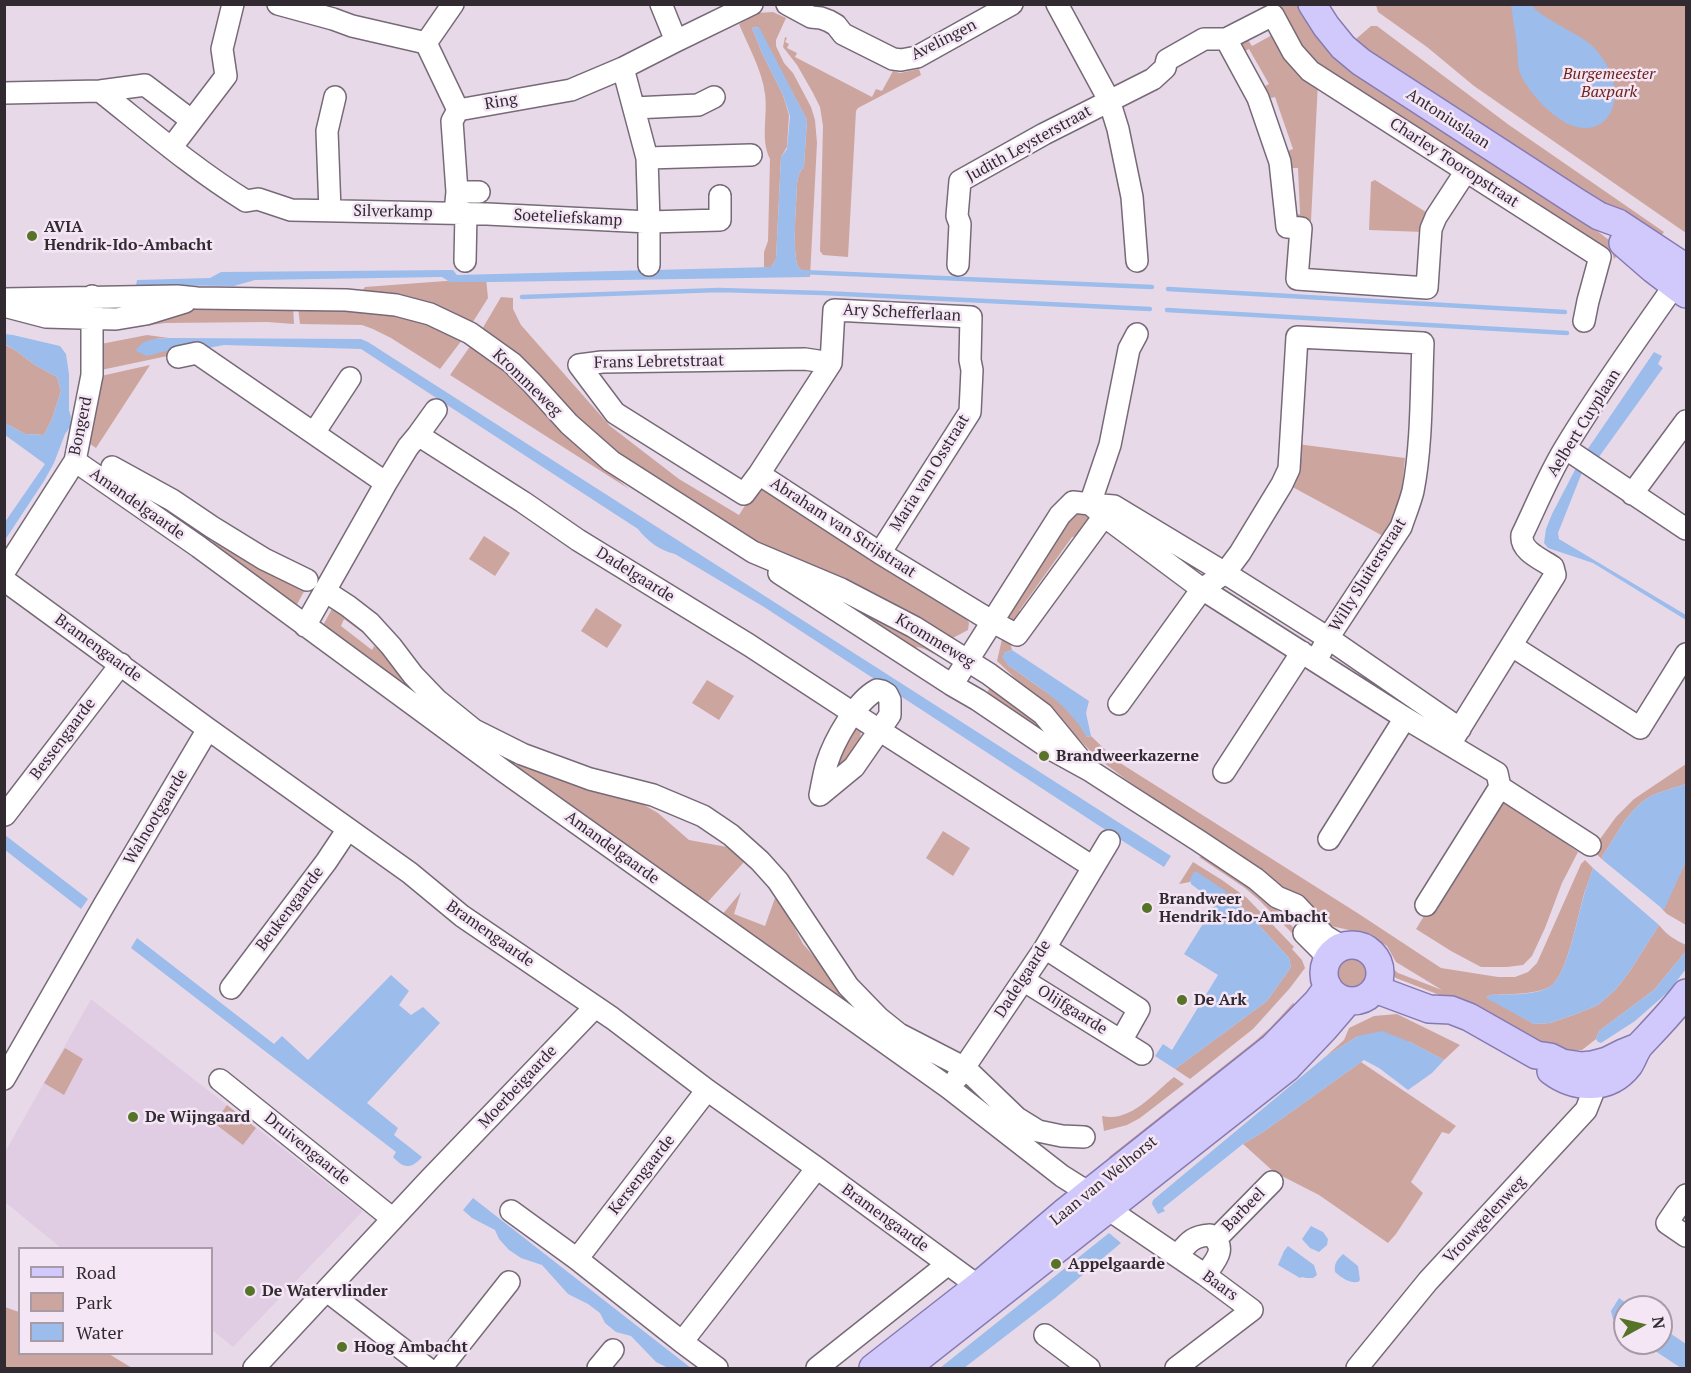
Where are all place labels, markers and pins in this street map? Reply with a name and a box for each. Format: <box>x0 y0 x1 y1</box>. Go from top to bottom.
place label: AVIA Hendrik-Ido-Ambacht <box>44 217 213 255</box>
marker: AVIA Hendrik-Ido-Ambacht <box>25 229 39 243</box>
place label: Brandweerkazerne <box>1056 746 1199 766</box>
marker: Brandweerkazerne <box>1037 749 1051 763</box>
place label: Brandweer Hendrik-Ido-Ambacht <box>1159 889 1328 927</box>
marker: Brandweer Hendrik-Ido-Ambacht <box>1140 901 1154 915</box>
place label: De Ark <box>1194 990 1247 1010</box>
marker: De Ark <box>1175 993 1189 1007</box>
place label: De Wijngaard <box>145 1107 250 1127</box>
marker: De Wijngaard <box>126 1110 140 1124</box>
place label: Appelgaarde <box>1068 1254 1165 1274</box>
marker: Appelgaarde <box>1049 1257 1063 1271</box>
place label: De Watervlinder <box>262 1281 388 1301</box>
marker: De Watervlinder <box>243 1284 257 1298</box>
place label: Hoog Ambacht <box>354 1337 468 1357</box>
marker: Hoog Ambacht <box>335 1340 349 1354</box>

